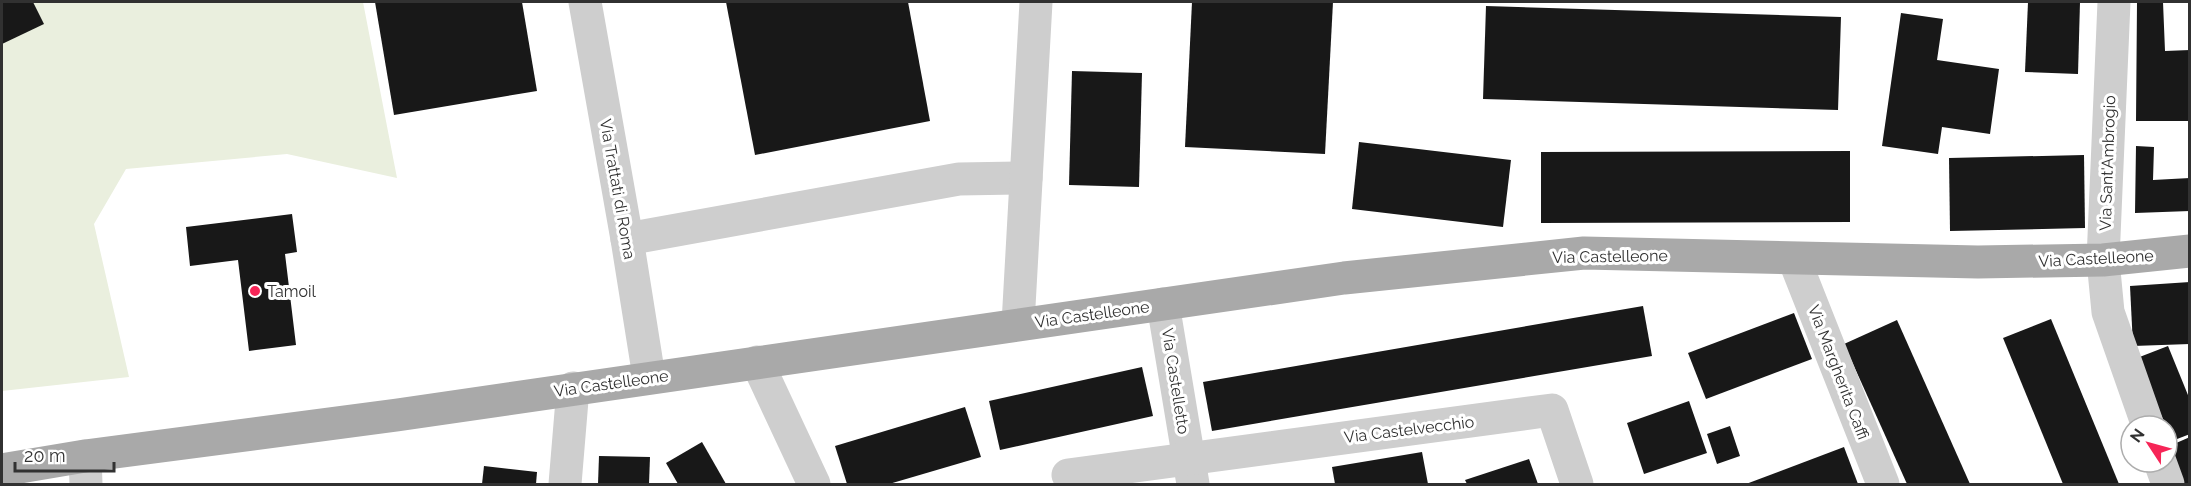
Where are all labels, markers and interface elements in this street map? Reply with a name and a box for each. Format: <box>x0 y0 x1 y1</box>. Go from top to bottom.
street label: Via Sant'Ambrogio <box>2096 95 2119 231</box>
street label: Via Trattati di Roma <box>596 117 639 261</box>
street label: Via Castelleone <box>1552 246 1668 267</box>
street label: Via Castelleone <box>2038 246 2154 271</box>
place label: Tamoil <box>267 282 317 301</box>
marker: Tamoil <box>248 284 262 298</box>
street label: Via Castelleone <box>1034 297 1151 332</box>
street label: Via Margherita Caffi <box>1804 302 1873 442</box>
street label: Via Castelletto <box>1158 327 1193 436</box>
street label: Via Castelleone <box>553 366 670 401</box>
street label: Via Castelvecchio <box>1343 412 1475 447</box>
north arrow <box>2119 414 2179 474</box>
text: N <box>2126 425 2149 446</box>
scale bar <box>15 435 114 473</box>
text: 20 m <box>24 445 66 466</box>

